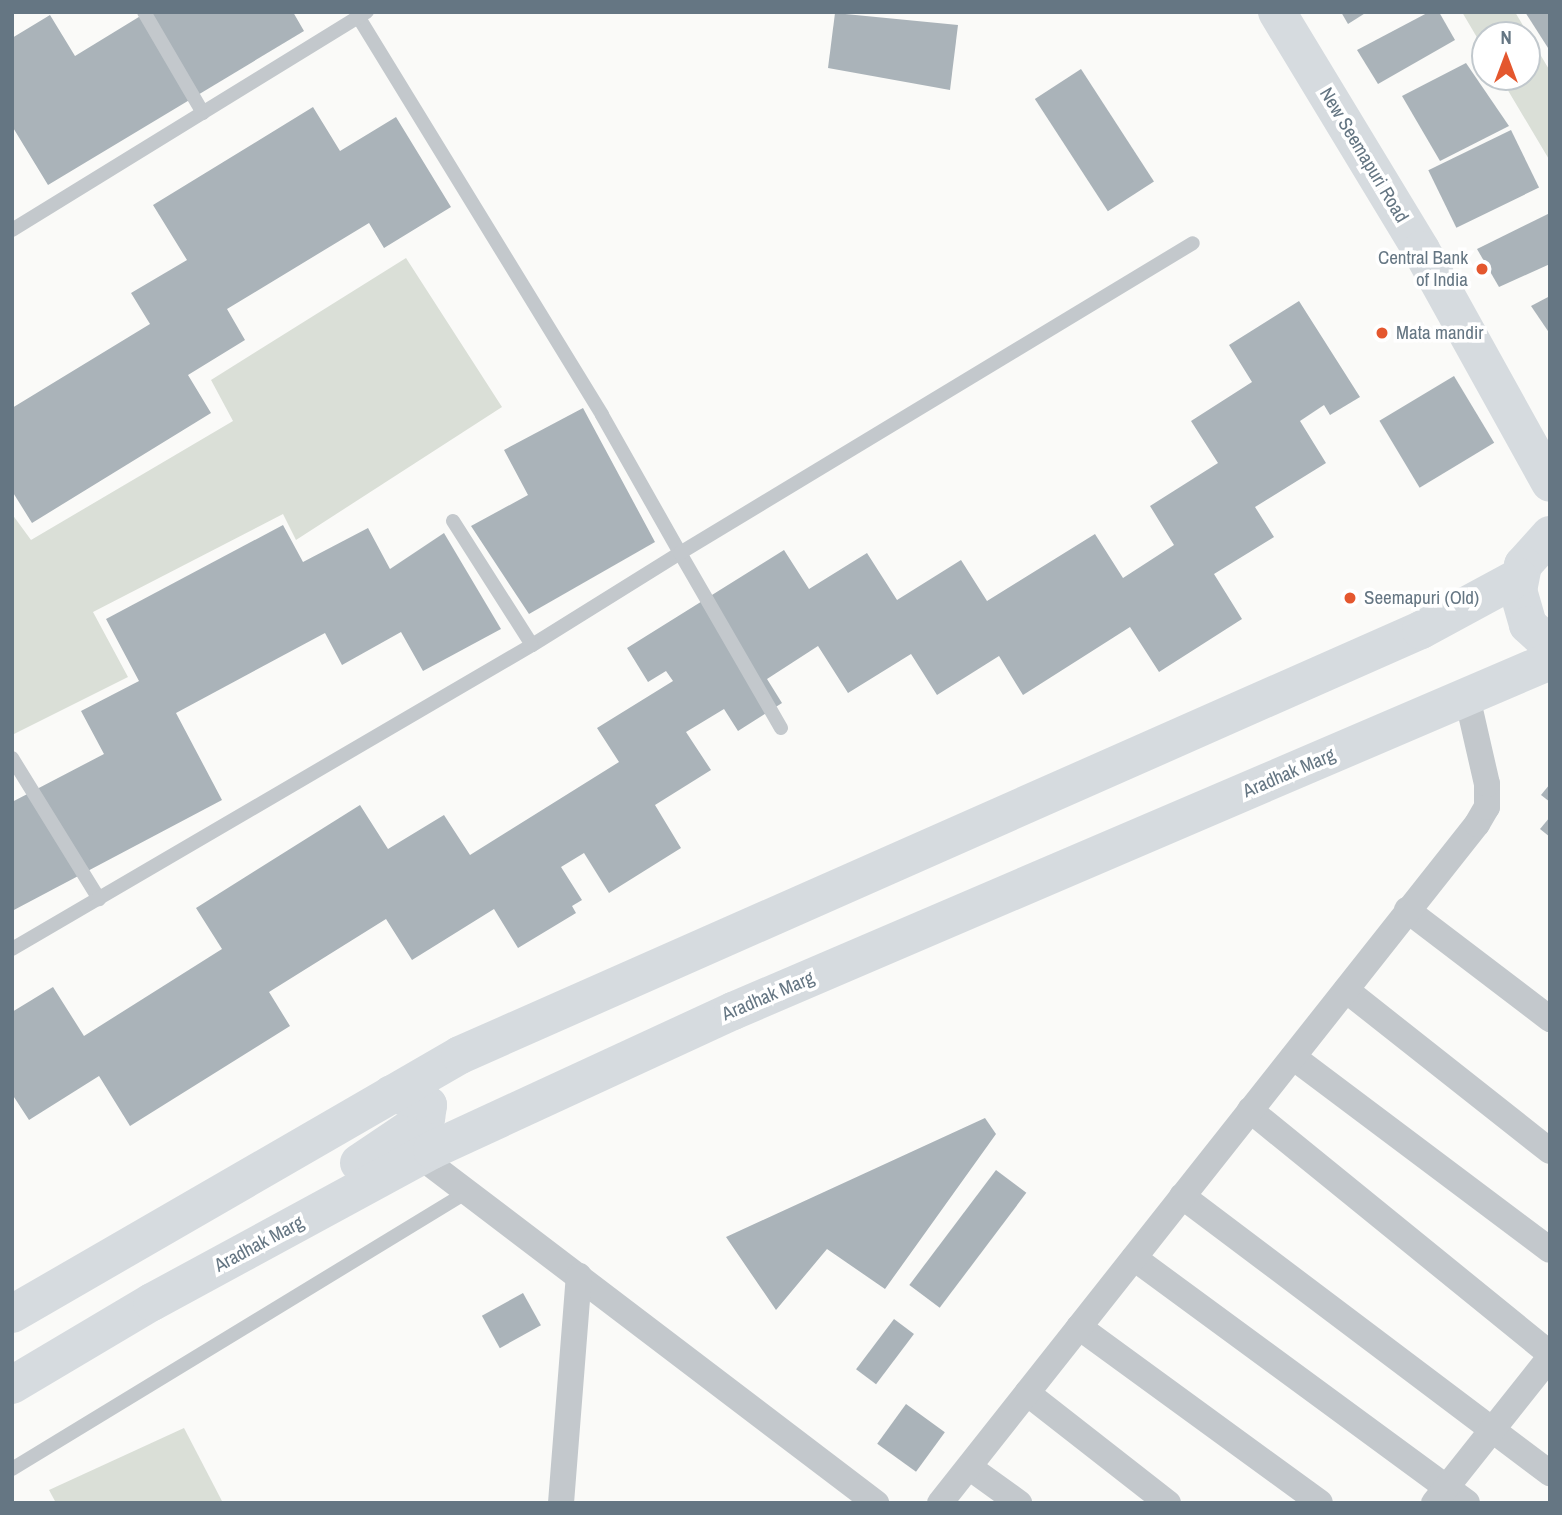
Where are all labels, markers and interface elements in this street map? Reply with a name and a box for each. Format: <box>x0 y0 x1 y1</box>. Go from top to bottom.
north arrow <box>1471 21 1541 91</box>
text: N <box>1500 24 1512 50</box>
street label: New Seemapuri Road <box>1315 83 1413 227</box>
place label: Central Bank of India <box>1378 247 1468 291</box>
marker: Central Bank of India <box>1474 261 1490 277</box>
place label: Mata mandir <box>1396 322 1483 344</box>
marker: Mata mandir <box>1374 325 1390 341</box>
place label: Seemapuri (Old) <box>1364 587 1479 609</box>
marker: Seemapuri (Old) <box>1342 590 1358 606</box>
street label: Aradhak Marg <box>1240 743 1338 803</box>
street label: Aradhak Marg <box>719 966 817 1026</box>
street label: Aradhak Marg <box>210 1211 308 1277</box>

